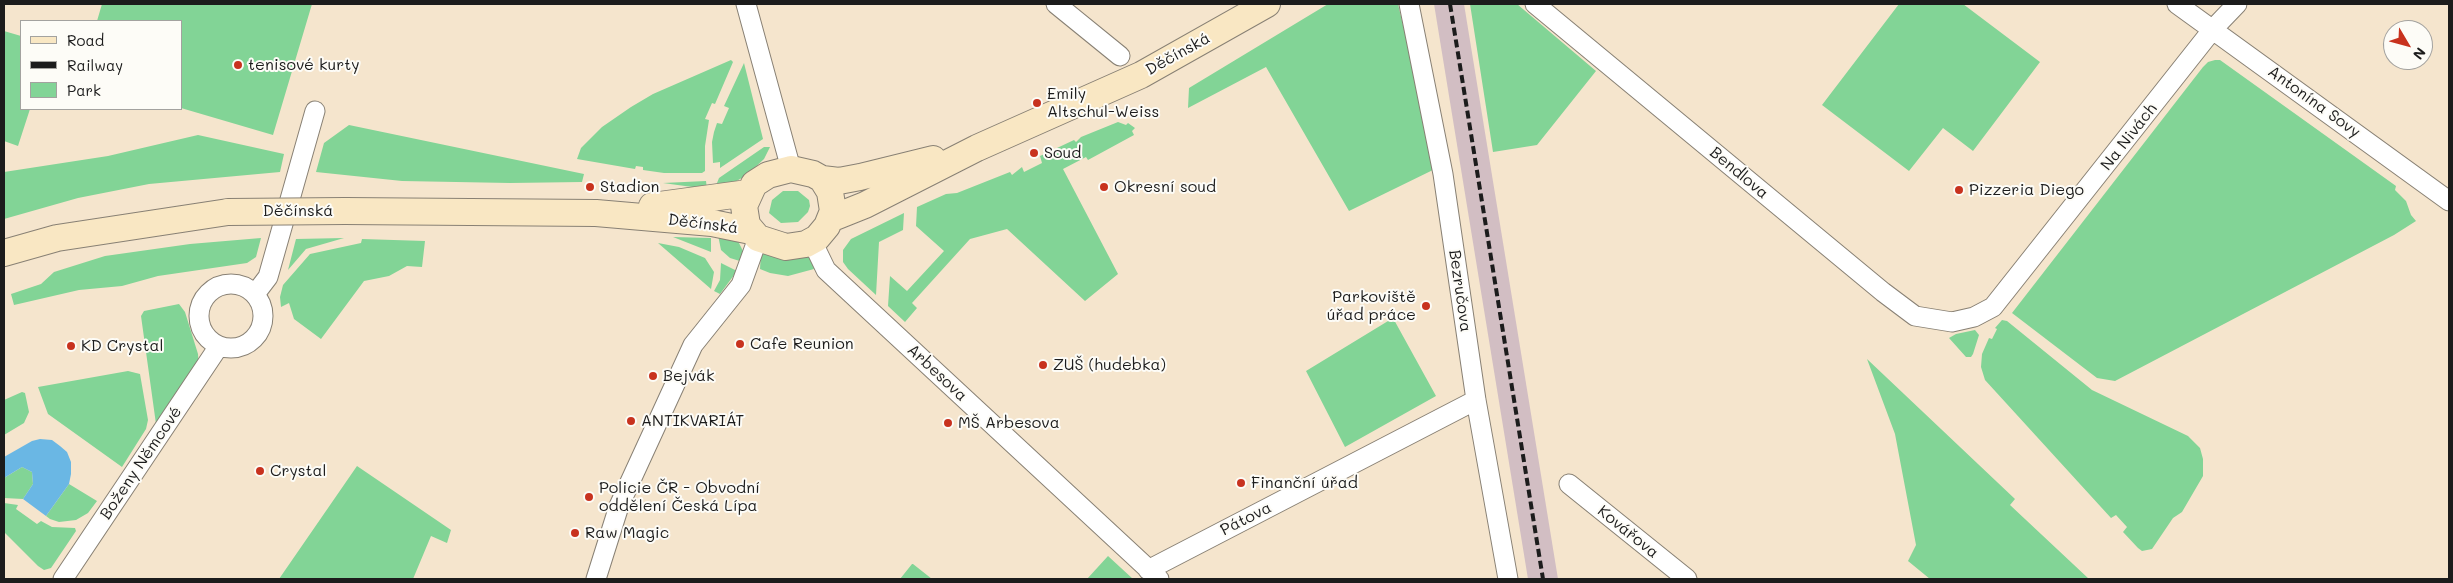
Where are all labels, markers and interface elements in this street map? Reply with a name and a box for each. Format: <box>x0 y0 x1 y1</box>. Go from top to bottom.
legend <box>20 20 182 110</box>
north arrow <box>2383 20 2433 70</box>
street label: Děčínská <box>1143 29 1213 79</box>
text: Road <box>67 30 104 50</box>
text: N <box>2409 44 2430 64</box>
text: Railway <box>67 55 123 75</box>
place label: tenisové kurty <box>248 55 360 75</box>
marker: tenisové kurty <box>232 59 244 71</box>
street label: Antonína Sovy <box>2264 62 2364 142</box>
text: Park <box>67 80 101 100</box>
place label: Emily Altschul-Weiss <box>1047 84 1159 122</box>
marker: Emily Altschul-Weiss <box>1031 97 1043 109</box>
street label: Na Nivách <box>2097 100 2161 174</box>
place label: Soud <box>1044 143 1081 163</box>
street label: Bendlova <box>1706 143 1772 203</box>
marker: Soud <box>1028 147 1040 159</box>
place label: Stadion <box>600 177 659 197</box>
place label: Okresní soud <box>1114 177 1216 197</box>
place label: Pizzeria Diego <box>1969 180 2084 200</box>
marker: Stadion <box>584 181 596 193</box>
marker: Okresní soud <box>1098 181 1110 193</box>
marker: Pizzeria Diego <box>1953 184 1965 196</box>
street label: Děčínská <box>263 201 333 221</box>
street label: Děčínská <box>667 210 739 238</box>
street label: Bezručova <box>1445 249 1475 333</box>
place label: Parkoviště úřad práce <box>1327 287 1416 325</box>
marker: Parkoviště úřad práce <box>1420 300 1432 312</box>
place label: Cafe Reunion <box>750 334 854 354</box>
place label: KD Crystal <box>81 336 163 356</box>
marker: Cafe Reunion <box>734 338 746 350</box>
marker: KD Crystal <box>65 340 77 352</box>
street label: Arbesova <box>903 340 971 406</box>
place label: ZUŠ (hudebka) <box>1053 355 1166 375</box>
marker: ZUŠ (hudebka) <box>1037 359 1049 371</box>
place label: Bejvák <box>663 366 715 386</box>
marker: Bejvák <box>647 370 659 382</box>
street label: Boženy Němcové <box>96 403 186 523</box>
place label: ANTIKVARIÁT <box>641 411 744 431</box>
place label: MŠ Arbesova <box>958 413 1060 433</box>
marker: ANTIKVARIÁT <box>625 415 637 427</box>
marker: MŠ Arbesova <box>942 417 954 429</box>
place label: Crystal <box>270 461 327 481</box>
marker: Crystal <box>254 465 266 477</box>
place label: Finanční úřad <box>1251 473 1358 493</box>
marker: Finanční úřad <box>1235 477 1247 489</box>
place label: Policie ČR - Obvodní oddělení Česká Lípa <box>599 478 760 516</box>
marker: Policie ČR - Obvodní oddělení Česká Lípa <box>583 491 595 503</box>
street label: Pátova <box>1217 498 1275 540</box>
street label: Kovářova <box>1594 502 1662 562</box>
place label: Raw Magic <box>585 523 669 543</box>
marker: Raw Magic <box>569 527 581 539</box>

